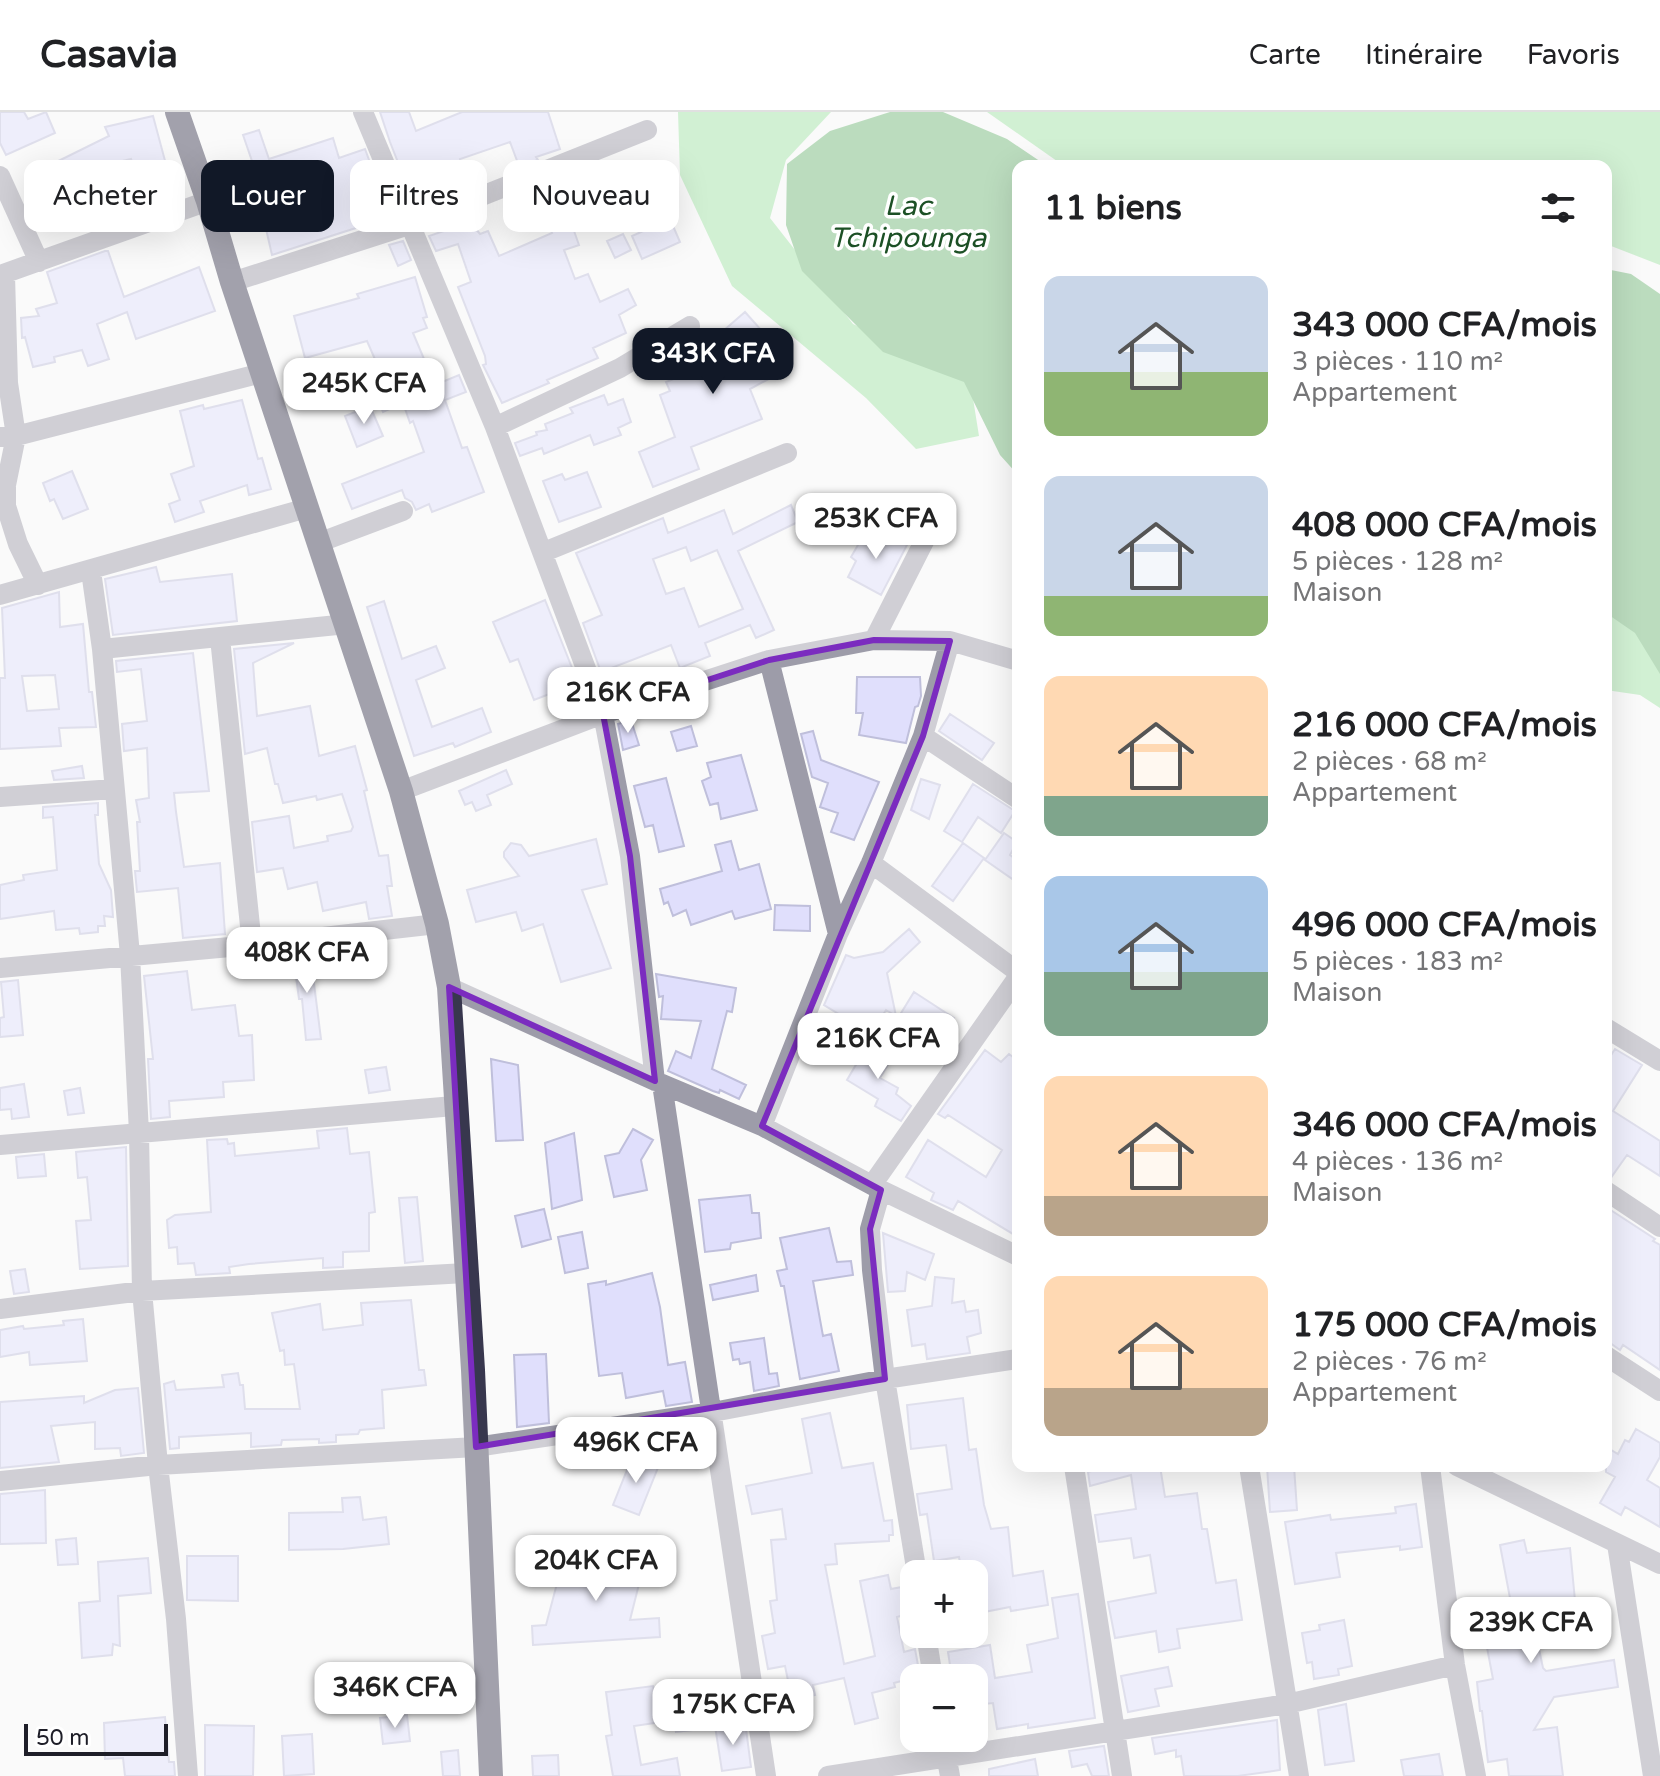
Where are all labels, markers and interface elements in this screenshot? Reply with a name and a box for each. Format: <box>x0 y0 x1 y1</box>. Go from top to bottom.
text: Casavia <box>40 32 178 78</box>
text: Carte <box>1249 38 1321 72</box>
text: Itinéraire <box>1365 38 1483 72</box>
text: Favoris <box>1527 38 1620 72</box>
chip: Acheter <box>24 160 185 232</box>
chip: Louer <box>201 160 334 232</box>
chip: Filtres <box>350 160 487 232</box>
chip: Nouveau <box>503 160 679 232</box>
icon: filters <box>1536 186 1580 230</box>
text: 11 biens <box>1044 188 1182 229</box>
water label: Lac Tchipounga <box>830 189 987 255</box>
text: 343 000 CFA/mois <box>1292 305 1597 346</box>
icon: home <box>1108 308 1204 404</box>
pin: 343K CFA <box>630 328 796 396</box>
text: 343K CFA <box>650 338 776 369</box>
text: 3 pièces · 110 m² <box>1292 346 1503 377</box>
pin: 245K CFA <box>281 358 447 426</box>
text: 245K CFA <box>301 368 427 399</box>
text: Appartement <box>1292 377 1457 408</box>
pin: 253K CFA <box>793 493 959 561</box>
text: 253K CFA <box>813 503 939 534</box>
text: 408 000 CFA/mois <box>1292 505 1597 546</box>
icon: home <box>1108 508 1204 604</box>
text: 5 pièces · 128 m² <box>1292 546 1503 577</box>
text: Maison <box>1292 577 1382 608</box>
pin: 216K CFA <box>545 667 711 735</box>
text: 216K CFA <box>565 677 691 708</box>
text: 216 000 CFA/mois <box>1292 705 1597 746</box>
icon: home <box>1108 708 1204 804</box>
text: 2 pièces · 68 m² <box>1292 746 1487 777</box>
text: Appartement <box>1292 777 1457 808</box>
text: 496 000 CFA/mois <box>1292 905 1597 946</box>
icon: home <box>1108 908 1204 1004</box>
pin: 408K CFA <box>224 927 390 995</box>
text: 408K CFA <box>244 937 370 968</box>
text: 5 pièces · 183 m² <box>1292 946 1503 977</box>
text: Maison <box>1292 977 1382 1008</box>
pin: 216K CFA <box>795 1013 961 1081</box>
text: 216K CFA <box>815 1023 941 1054</box>
text: 346 000 CFA/mois <box>1292 1105 1597 1146</box>
icon: home <box>1108 1108 1204 1204</box>
text: 4 pièces · 136 m² <box>1292 1146 1503 1177</box>
text: Maison <box>1292 1177 1382 1208</box>
text: 175 000 CFA/mois <box>1292 1305 1597 1346</box>
icon: home <box>1108 1308 1204 1404</box>
text: 2 pièces · 76 m² <box>1292 1346 1487 1377</box>
text: Appartement <box>1292 1377 1457 1408</box>
pin: 496K CFA <box>553 1417 719 1485</box>
text: 496K CFA <box>573 1427 699 1458</box>
pin: 204K CFA <box>513 1535 679 1603</box>
text: 204K CFA <box>533 1545 659 1576</box>
map controls <box>900 1560 988 1752</box>
button: + <box>900 1560 988 1648</box>
pin: 239K CFA <box>1448 1597 1614 1665</box>
text: 239K CFA <box>1468 1607 1594 1638</box>
pin: 346K CFA <box>312 1662 478 1730</box>
button: − <box>900 1664 988 1752</box>
text: 346K CFA <box>332 1672 458 1703</box>
pin: 175K CFA <box>650 1679 816 1747</box>
text: 175K CFA <box>670 1689 796 1720</box>
scale bar <box>24 1720 168 1756</box>
text: 50 m <box>36 1725 90 1751</box>

